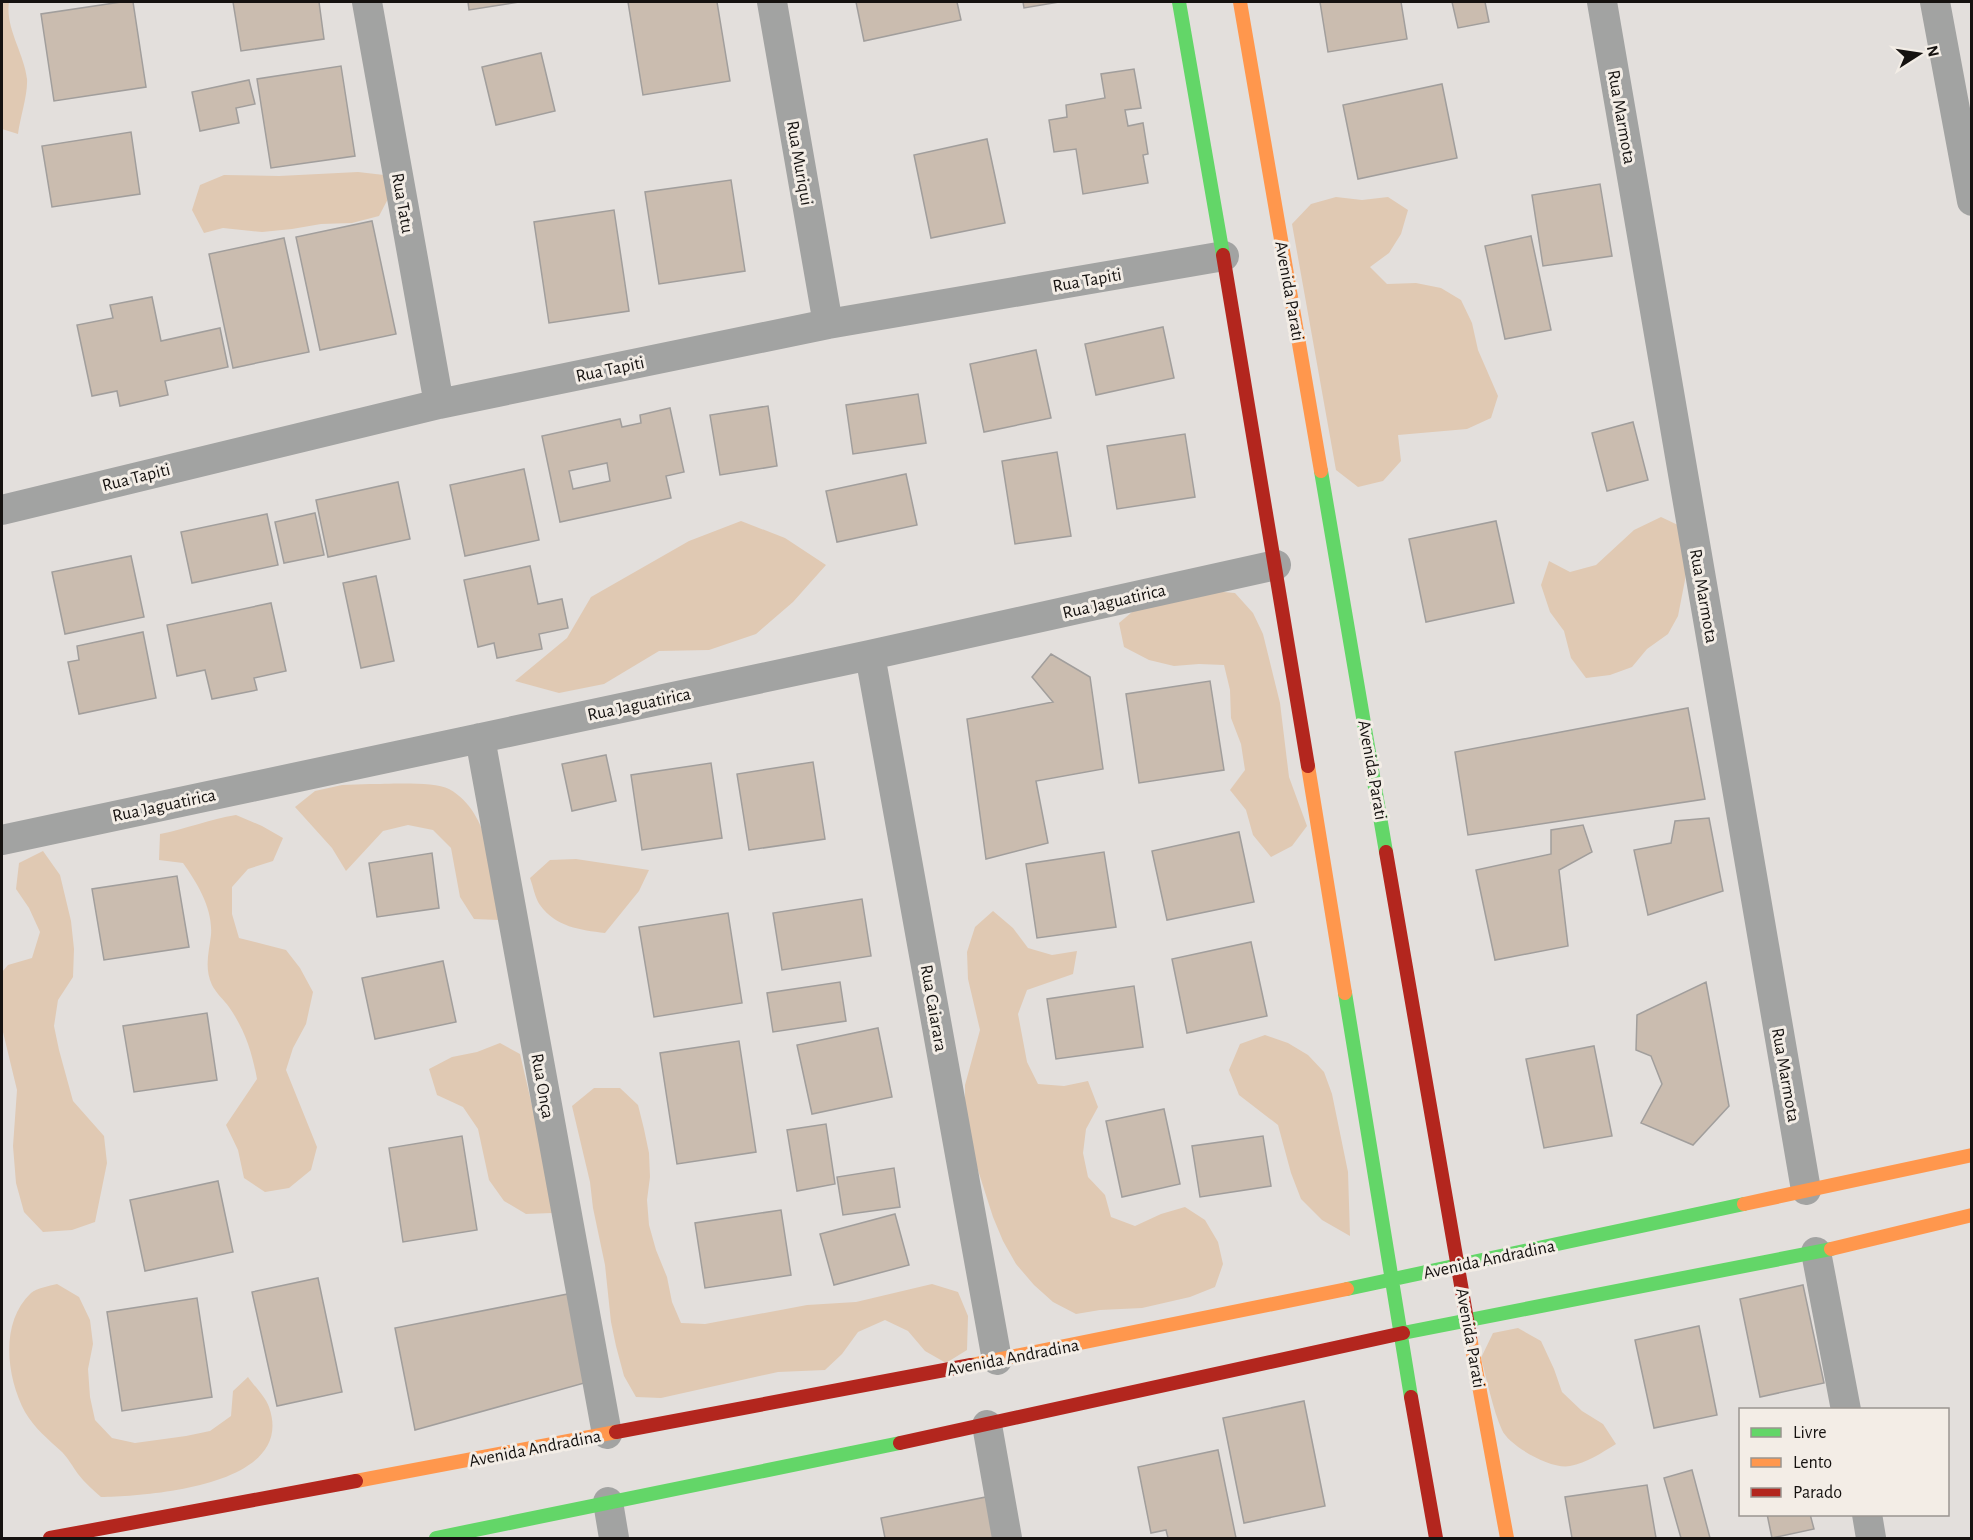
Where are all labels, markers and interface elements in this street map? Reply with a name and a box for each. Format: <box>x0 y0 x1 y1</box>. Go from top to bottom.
north arrow <box>1889 24 1949 84</box>
text: N <box>1924 44 1942 58</box>
street label: Rua Marmota <box>1604 69 1638 166</box>
street label: Rua Muriqui <box>783 119 815 207</box>
street label: Rua Tatu <box>388 172 416 235</box>
street label: Avenida Parati <box>1271 240 1307 343</box>
street label: Rua Tapiti <box>1051 266 1123 296</box>
street label: Rua Tapiti <box>574 354 646 386</box>
street label: Rua Tapiti <box>100 461 172 495</box>
street label: Rua Marmota <box>1686 548 1720 645</box>
street label: Rua Jaguatirica <box>1061 581 1168 623</box>
street label: Rua Jaguatirica <box>586 685 693 725</box>
street label: Avenida Parati <box>1354 719 1390 822</box>
street label: Rua Jaguatirica <box>111 786 218 826</box>
street label: Rua Caiarara <box>917 963 950 1053</box>
street label: Rua Marmota <box>1768 1027 1802 1124</box>
street label: Rua Onça <box>527 1052 557 1120</box>
street label: Avenida Andradina <box>1422 1237 1557 1283</box>
street label: Avenida Parati <box>1452 1287 1488 1390</box>
street label: Avenida Andradina <box>946 1336 1081 1380</box>
legend <box>1739 1408 1949 1516</box>
text: Livre <box>1793 1424 1827 1442</box>
street label: Avenida Andradina <box>468 1427 603 1471</box>
text: Lento <box>1793 1454 1832 1472</box>
text: Parado <box>1793 1484 1842 1502</box>

